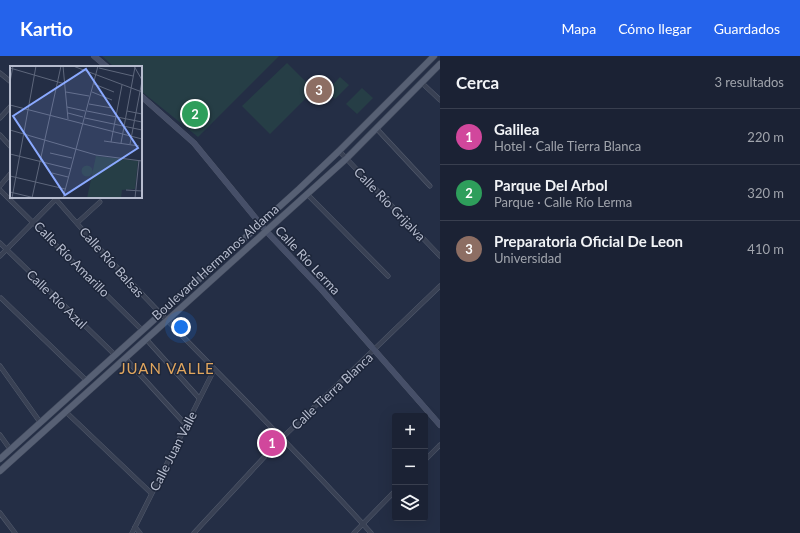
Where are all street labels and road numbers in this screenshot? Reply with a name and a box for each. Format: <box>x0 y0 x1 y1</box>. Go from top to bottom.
street label: Calle Río Grijalva <box>351 164 429 244</box>
street label: Boulevard Hermanos Aldama <box>148 201 282 323</box>
street label: Calle Río Amarillo <box>31 218 113 300</box>
street label: Calle Río Lerma <box>272 222 344 298</box>
street label: Calle Río Balsas <box>76 224 148 301</box>
street label: Calle Río Azul <box>23 266 91 332</box>
street label: Calle Tierra Blanca <box>288 349 376 433</box>
street label: Calle Juan Valle <box>146 408 200 494</box>

